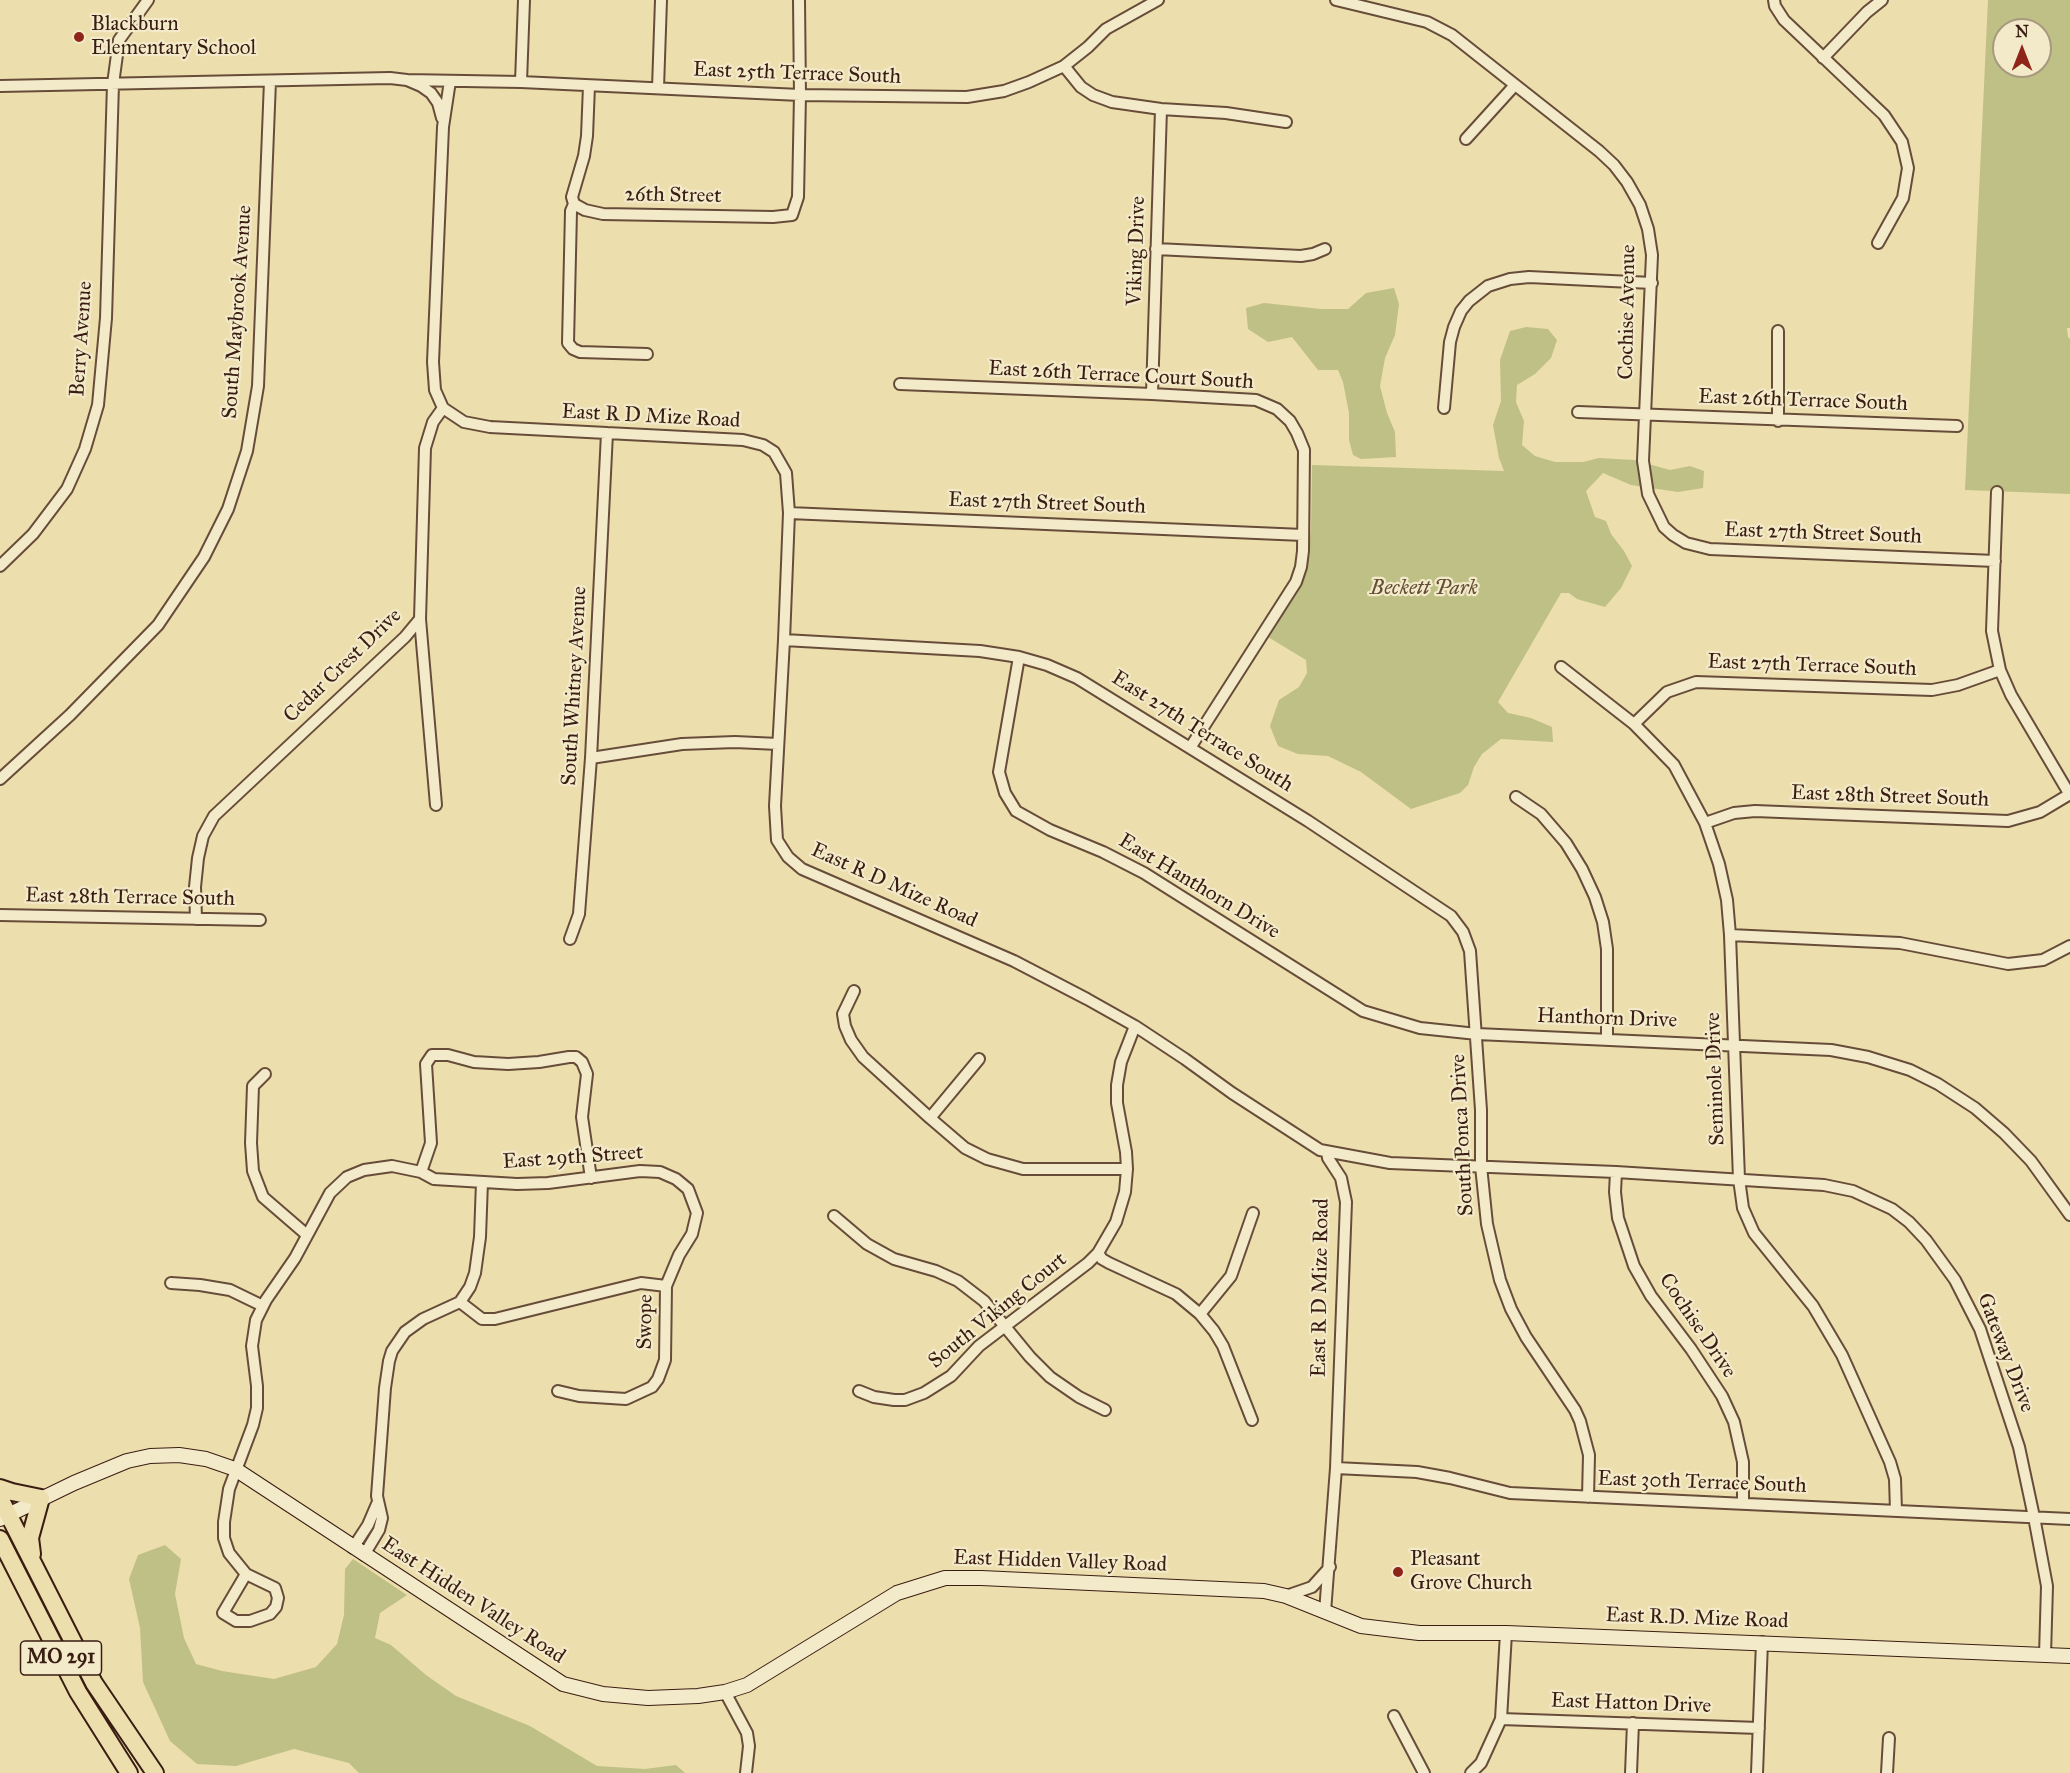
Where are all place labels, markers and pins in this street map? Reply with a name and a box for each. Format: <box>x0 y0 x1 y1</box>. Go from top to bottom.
place label: Blackburn Elementary School <box>91 12 256 62</box>
marker: Blackburn Elementary School <box>72 30 86 44</box>
place label: Pleasant Grove Church <box>1410 1547 1532 1597</box>
marker: Pleasant Grove Church <box>1391 1565 1405 1579</box>

